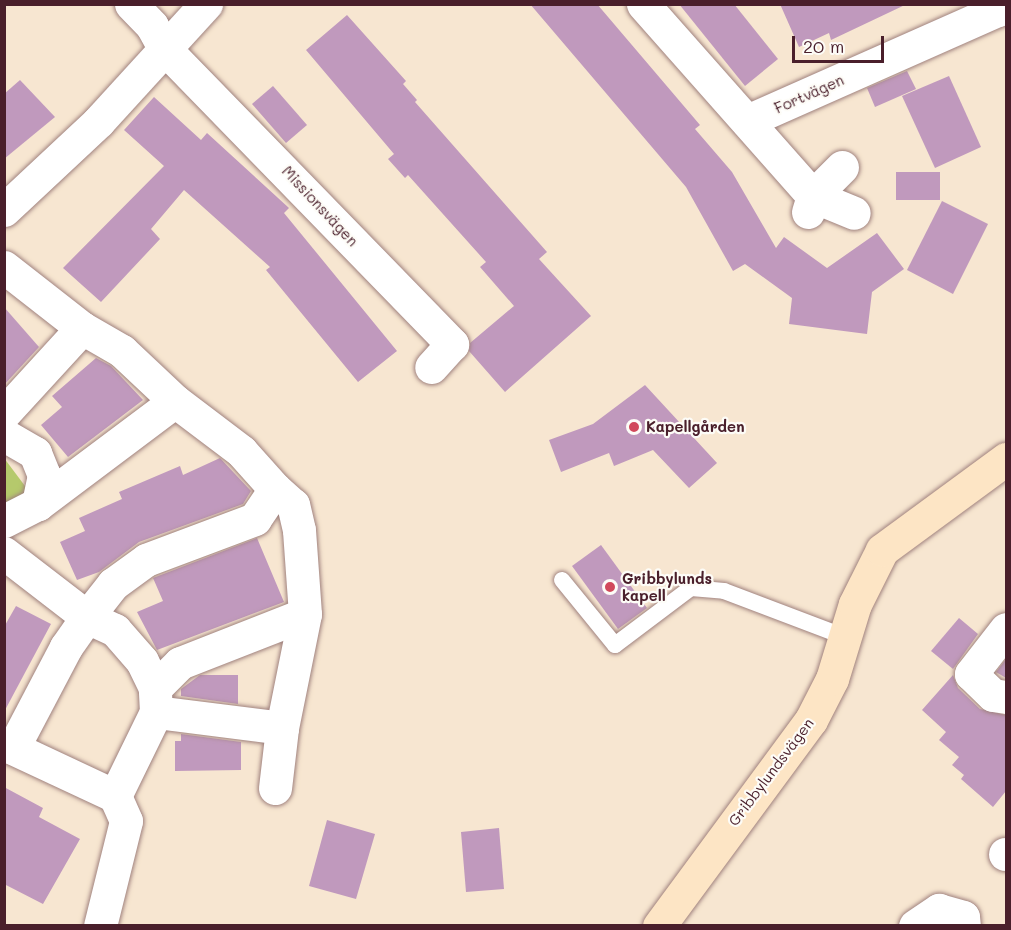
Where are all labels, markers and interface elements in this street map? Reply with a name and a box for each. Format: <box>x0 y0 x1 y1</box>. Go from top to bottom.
scale bar <box>795 24 886 62</box>
text: 20 m <box>803 34 844 58</box>
street label: Fortvägen <box>771 71 847 117</box>
street label: Missionsvägen <box>278 162 362 250</box>
place label: Kapellgården <box>646 418 745 436</box>
marker: Kapellgården <box>627 420 641 434</box>
place label: Gribbylunds kapell <box>622 569 712 604</box>
marker: Gribbylunds kapell <box>603 580 617 594</box>
street label: Gribbylundsvägen <box>725 715 817 829</box>

